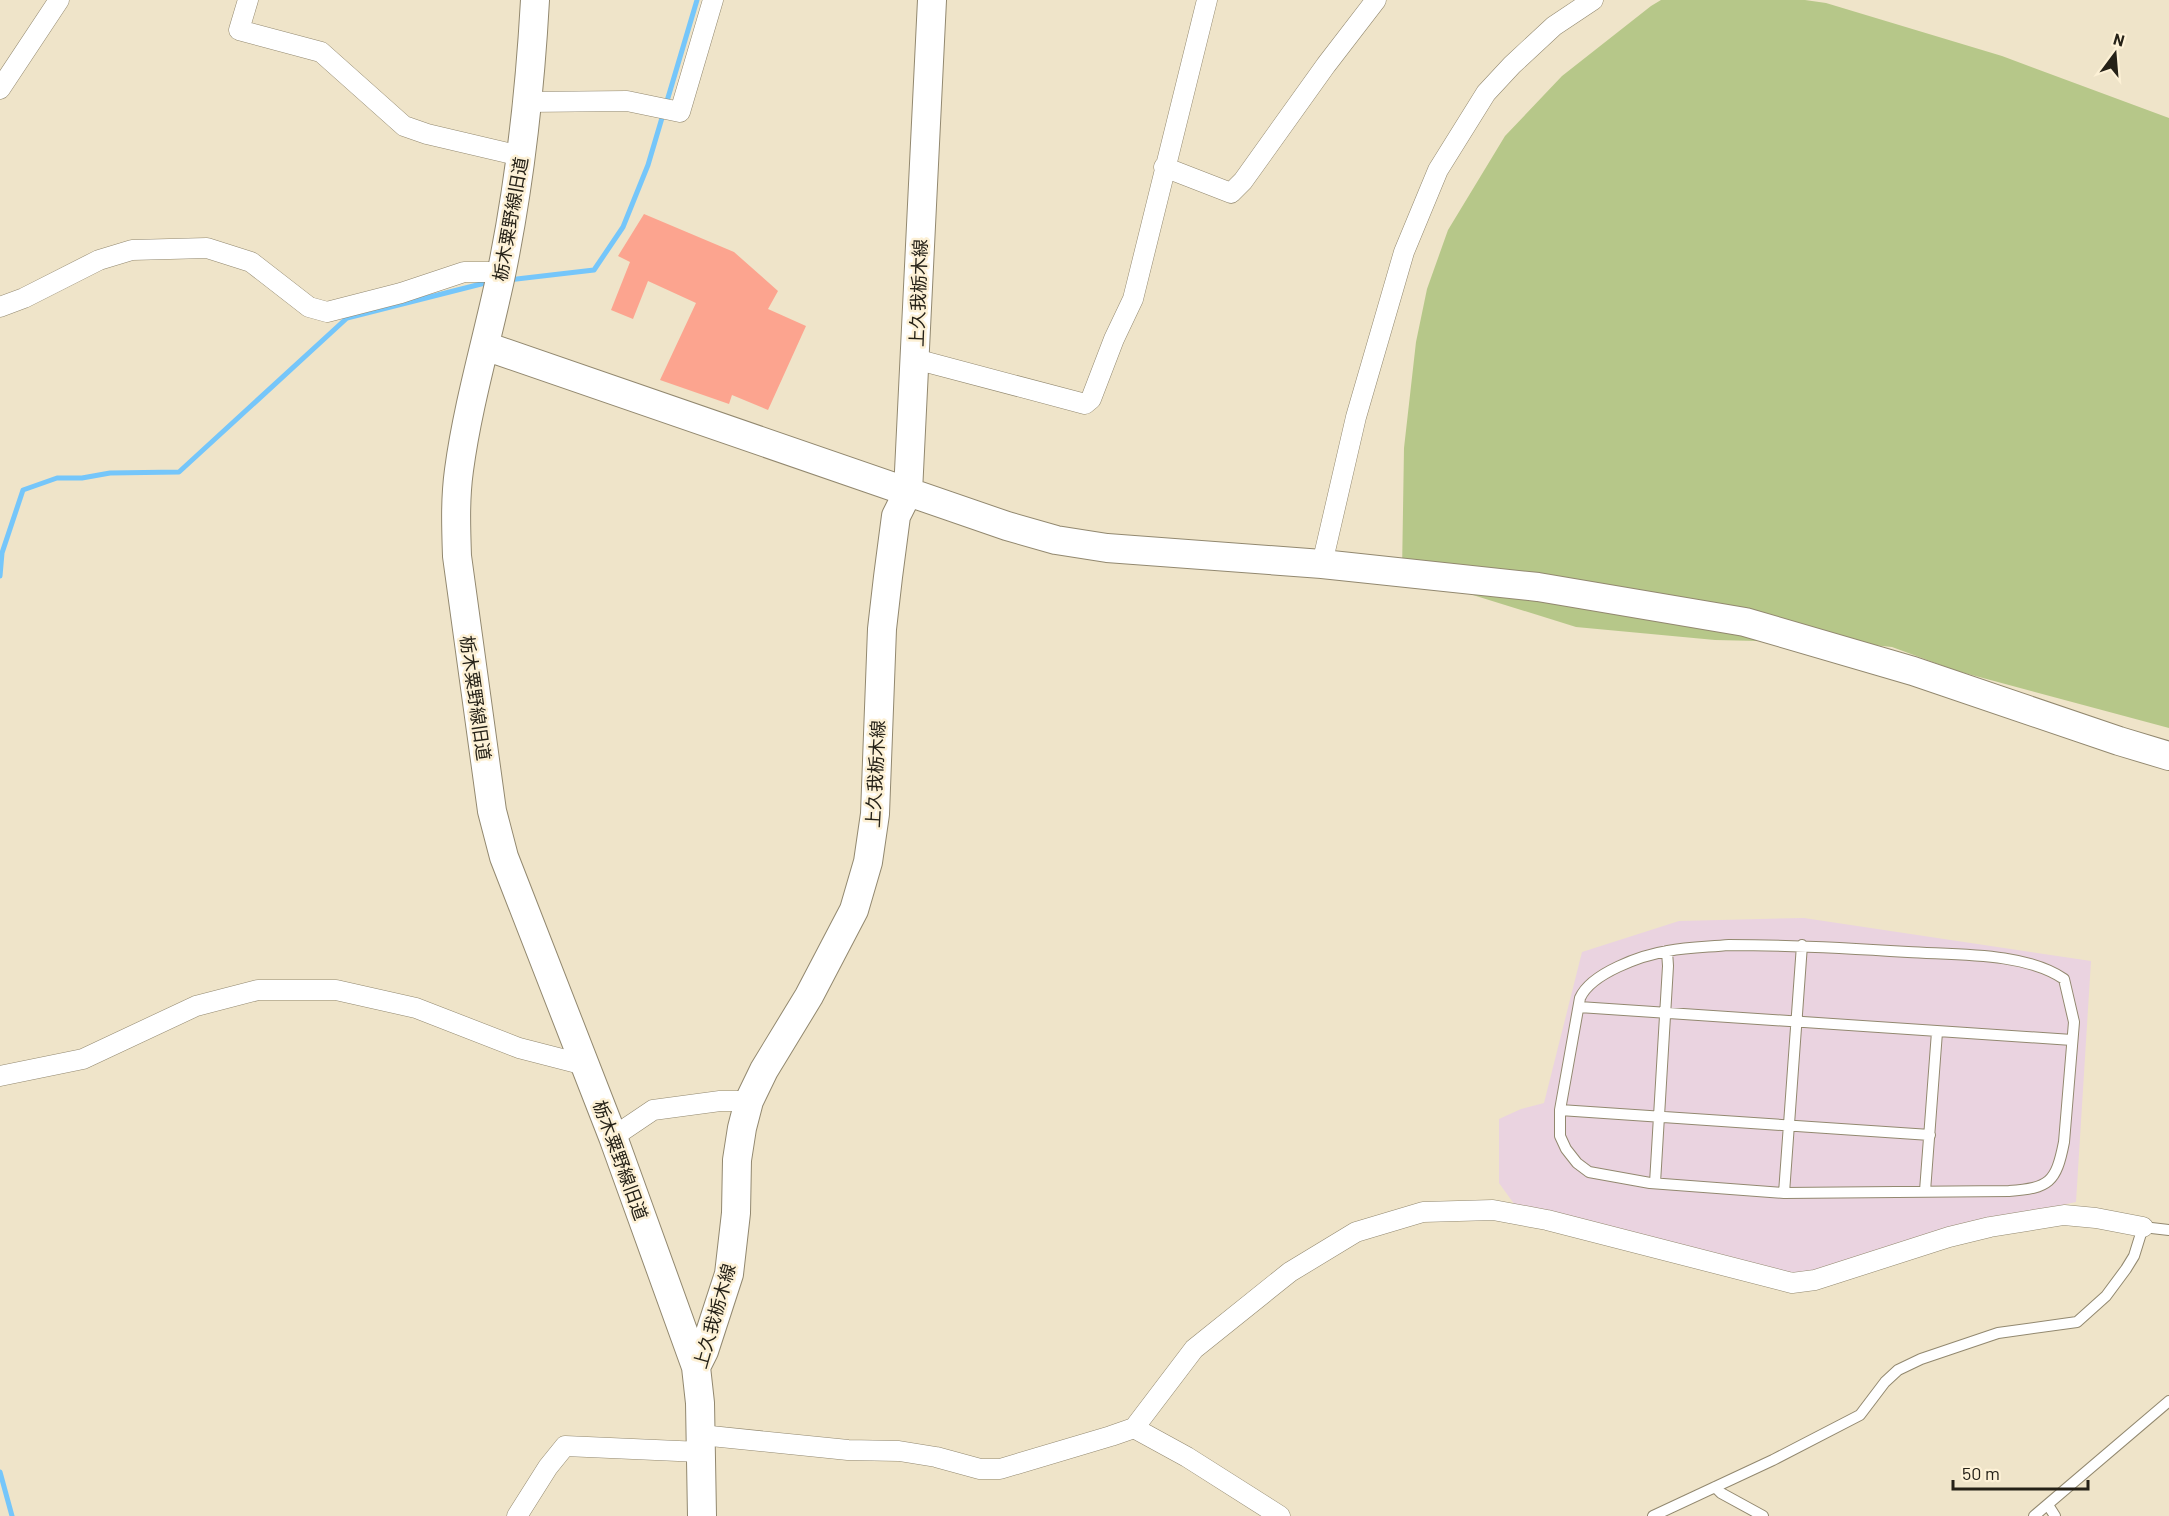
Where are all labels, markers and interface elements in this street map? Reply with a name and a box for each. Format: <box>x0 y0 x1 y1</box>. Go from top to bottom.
north arrow <box>2085 24 2145 84</box>
text: N <box>2112 29 2127 50</box>
street label: 栃木粟野線旧道 <box>488 155 532 283</box>
street label: 上久我栃木線 <box>905 239 931 347</box>
street label: 栃木粟野線旧道 <box>456 634 496 762</box>
street label: 上久我栃木線 <box>861 719 889 829</box>
street label: 栃木粟野線旧道 <box>589 1097 653 1223</box>
street label: 上久我栃木線 <box>689 1261 739 1371</box>
scale bar <box>1953 1453 2088 1491</box>
text: 50 m <box>1962 1462 2000 1484</box>

